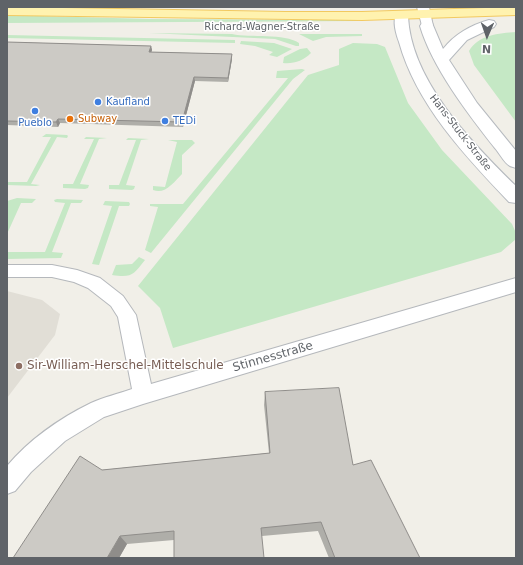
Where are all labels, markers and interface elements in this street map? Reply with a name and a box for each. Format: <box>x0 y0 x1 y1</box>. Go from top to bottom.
north arrow <box>467 16 507 56</box>
street label: Richard-Wagner-Straße <box>204 21 320 33</box>
text: N <box>482 42 491 55</box>
street label: Hans-Stuck-Straße <box>427 93 493 173</box>
place label: Kaufland <box>106 96 150 108</box>
marker: Kaufland <box>93 97 103 107</box>
marker: Pueblo <box>30 106 40 116</box>
place label: Subway <box>78 113 117 125</box>
marker: Subway <box>65 114 75 124</box>
place label: TEDi <box>173 115 196 127</box>
marker: TEDi <box>160 116 170 126</box>
place label: Pueblo <box>18 117 52 129</box>
street label: Stinnesstraße <box>231 339 315 375</box>
place label: Sir-William-Herschel-Mittelschule <box>27 359 224 373</box>
marker: Sir-William-Herschel-Mittelschule <box>14 361 24 371</box>

